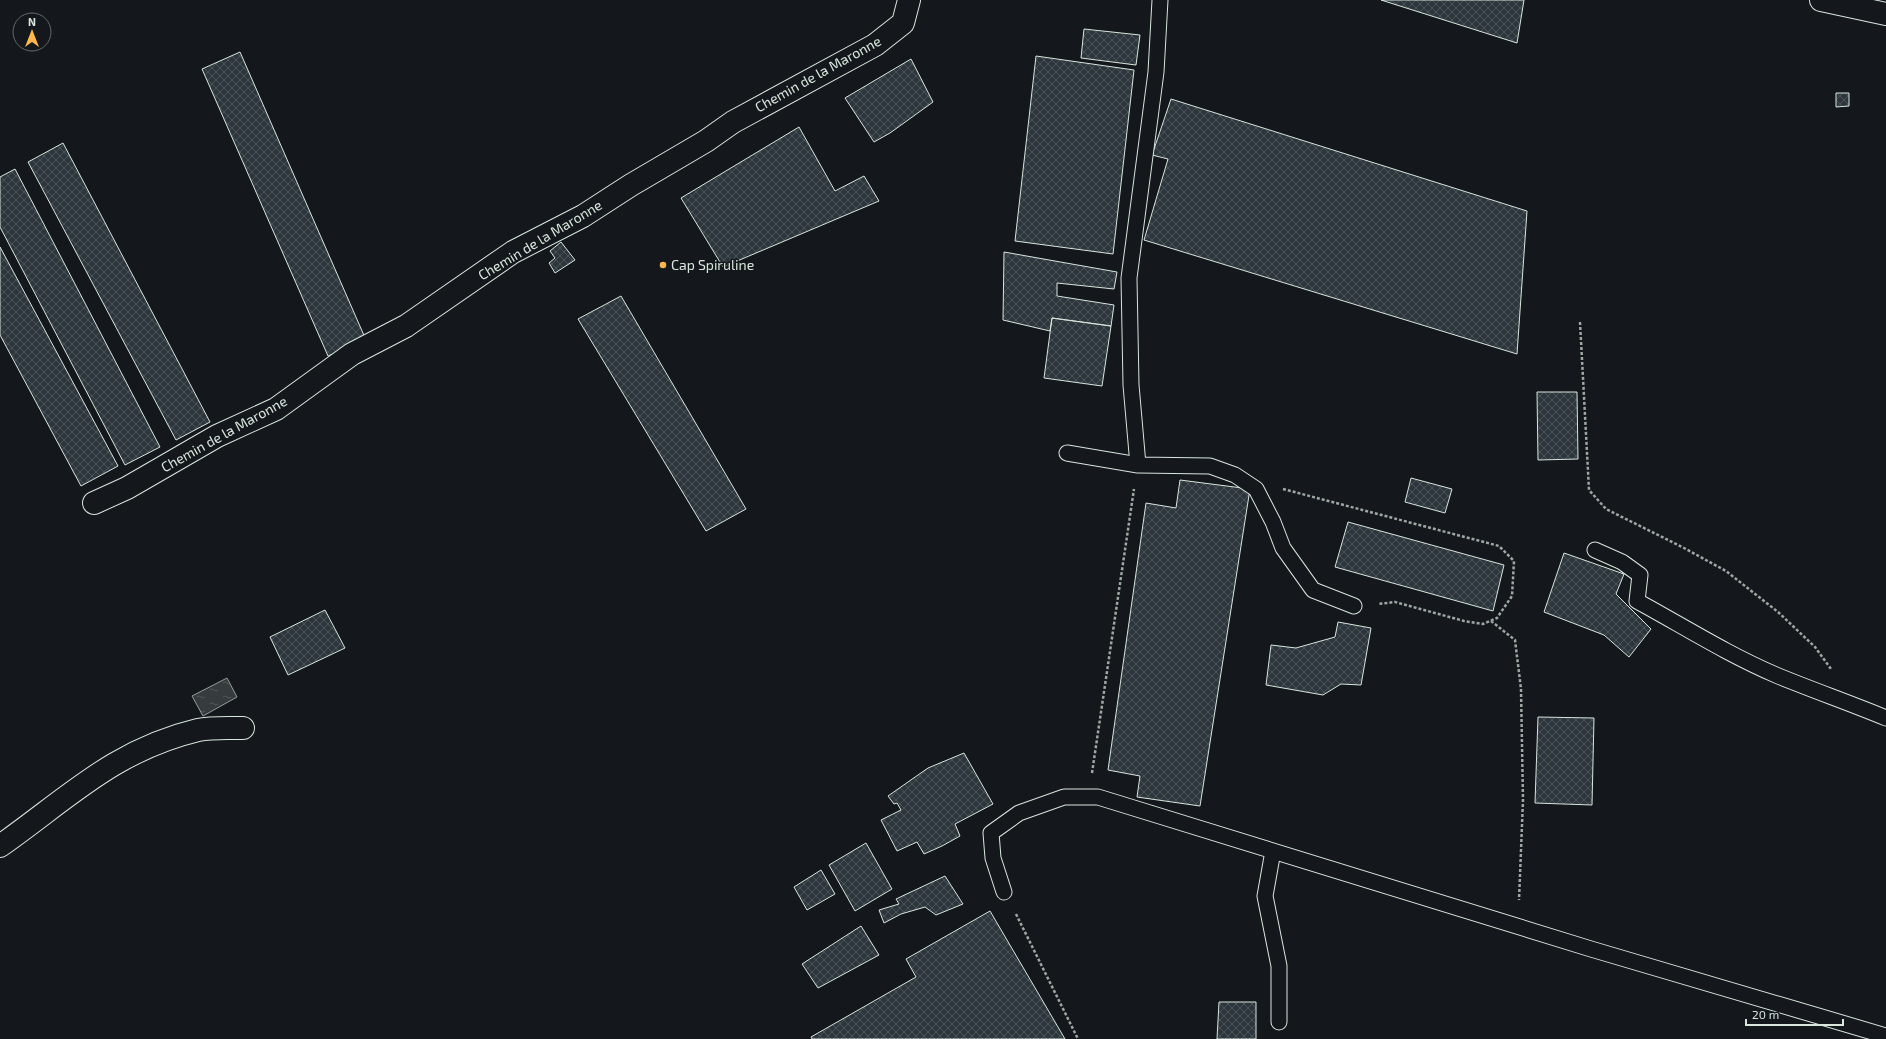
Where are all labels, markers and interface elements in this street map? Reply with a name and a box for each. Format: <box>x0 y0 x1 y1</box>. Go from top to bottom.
north arrow <box>12 12 52 52</box>
text: N <box>28 15 36 28</box>
street label: Chemin de la Maronne <box>752 32 884 115</box>
street label: Chemin de la Maronne <box>475 196 605 283</box>
place label: Cap Spiruline <box>671 256 754 273</box>
marker: Cap Spiruline <box>658 260 668 270</box>
street label: Chemin de la Maronne <box>158 392 290 475</box>
scale bar <box>1746 1001 1843 1027</box>
text: 20 m <box>1752 1007 1779 1021</box>

